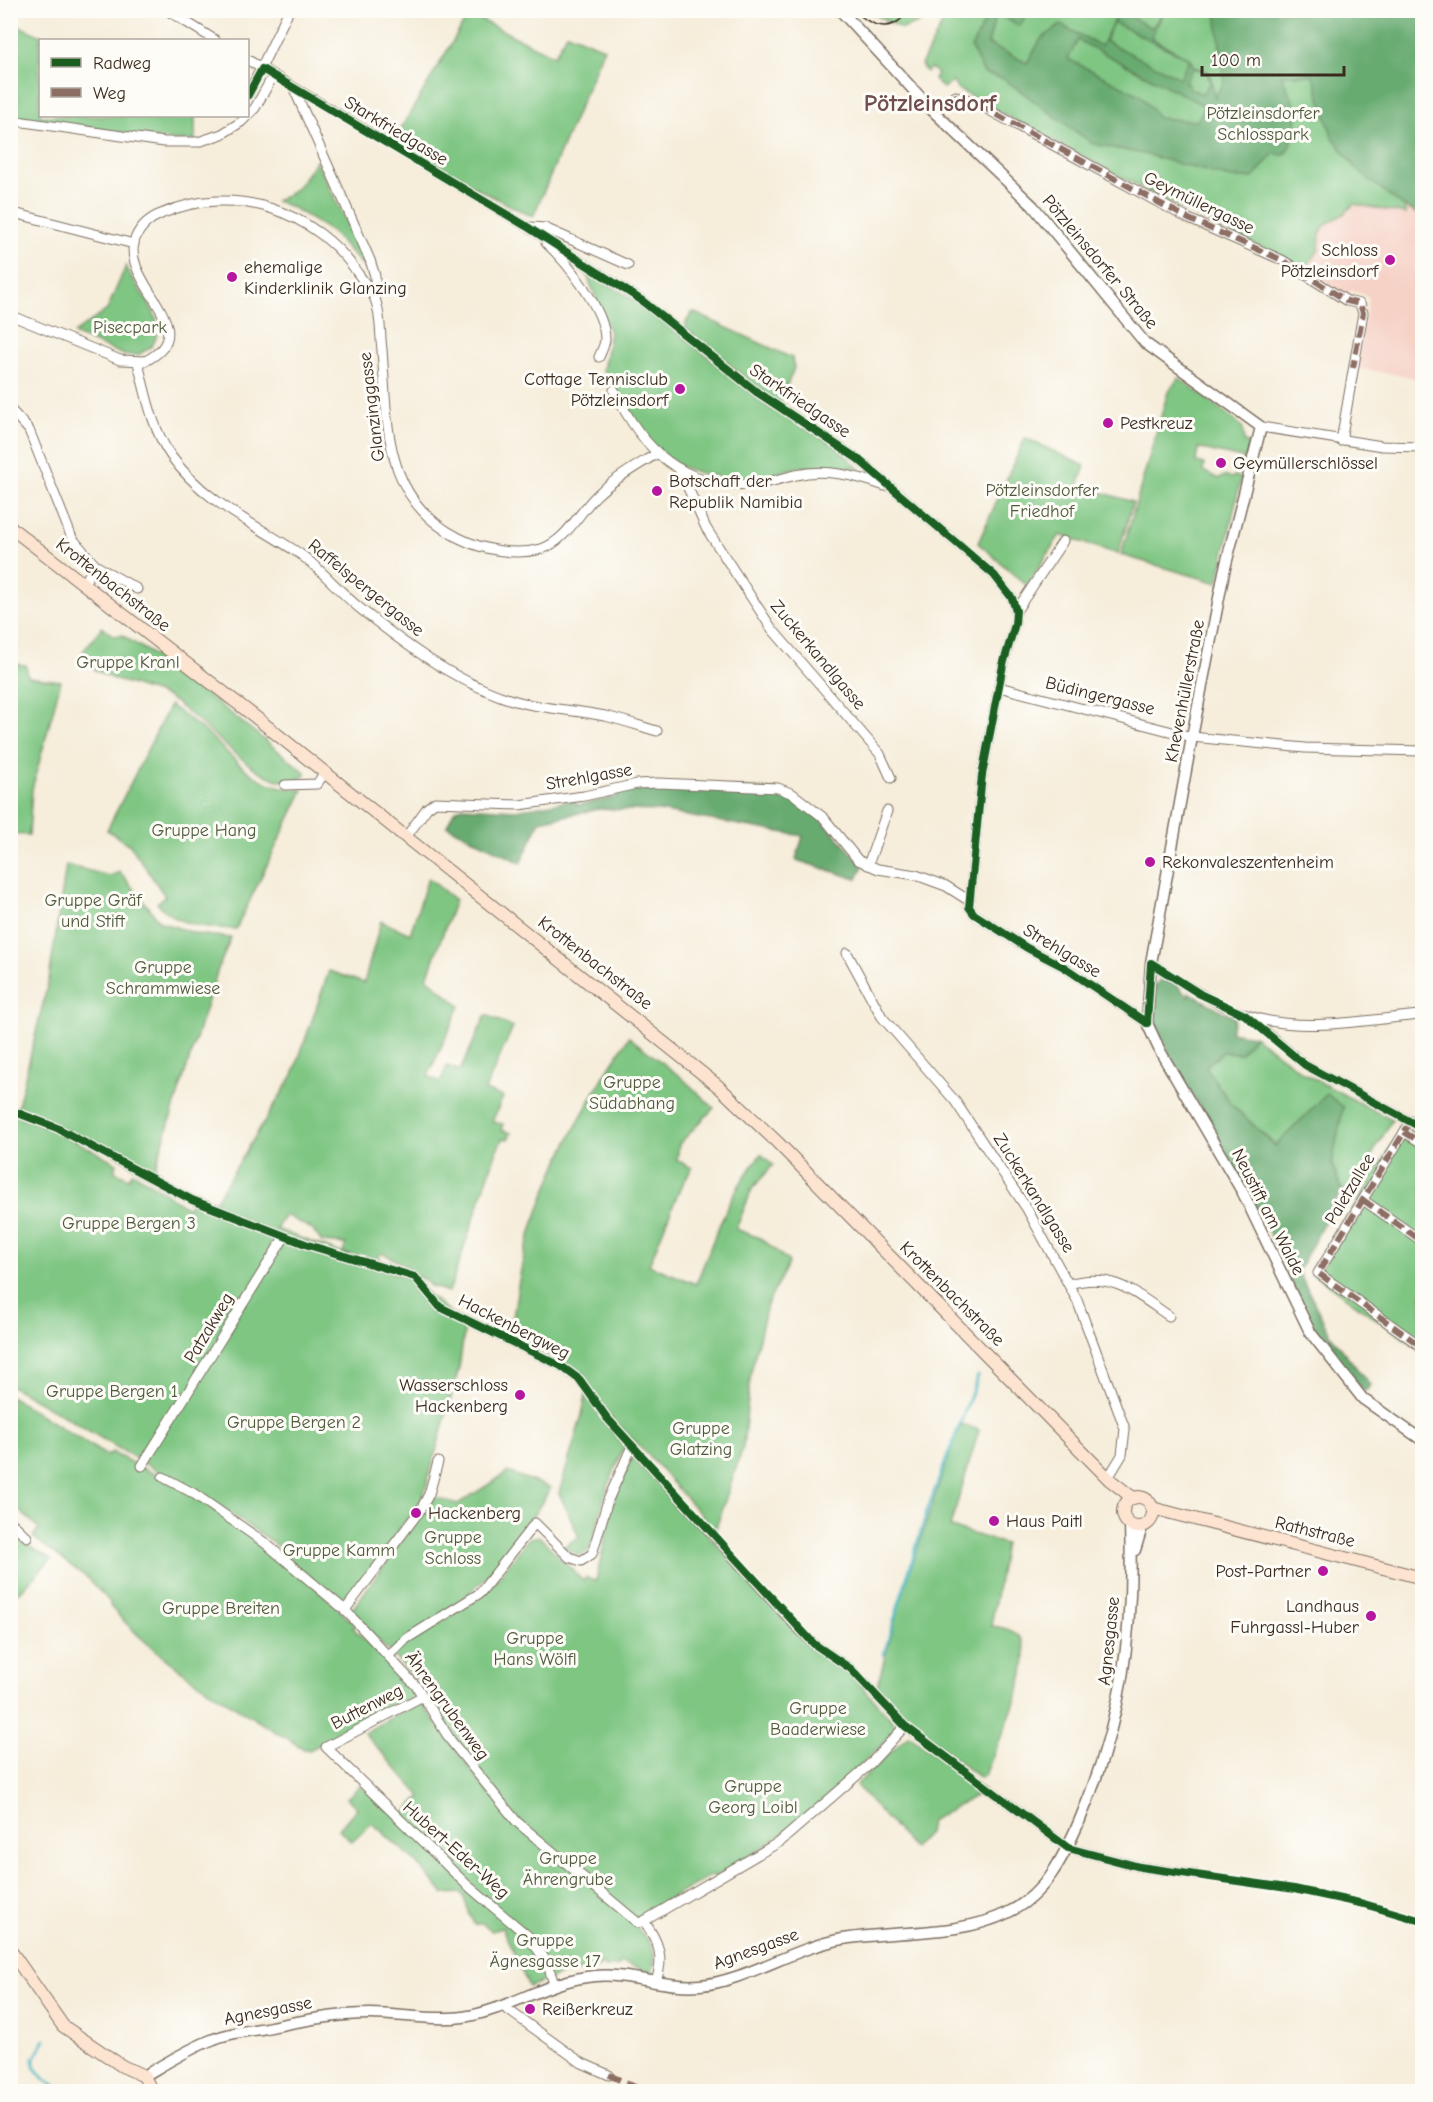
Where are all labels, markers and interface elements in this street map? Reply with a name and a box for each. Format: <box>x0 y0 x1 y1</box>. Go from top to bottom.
legend <box>39 39 249 117</box>
scale bar <box>1202 39 1344 77</box>
text: 100 m <box>1211 50 1261 71</box>
text: Radweg <box>93 53 151 74</box>
text: Weg <box>93 83 126 104</box>
district label: Pötzleinsdorf <box>864 89 998 117</box>
street label: Starkfriedgasse <box>340 92 452 170</box>
park label: Pötzleinsdorfer Schlosspark <box>1206 103 1320 145</box>
street label: Geymüllergasse <box>1140 167 1258 239</box>
street label: Pötzleinsdorfer Straße <box>1038 191 1162 333</box>
place label: Schloss Pötzleinsdorf <box>1281 240 1379 282</box>
marker: Schloss Pötzleinsdorf <box>1383 253 1397 267</box>
place label: ehemalige Kinderklinik Glanzing <box>244 257 407 299</box>
marker: ehemalige Kinderklinik Glanzing <box>225 270 239 284</box>
park label: Pisecpark <box>93 317 167 338</box>
street label: Glanzinggasse <box>355 351 389 463</box>
street label: Starkfriedgasse <box>746 359 854 443</box>
place label: Cottage Tennisclub Pötzleinsdorf <box>524 369 669 411</box>
marker: Cottage Tennisclub Pötzleinsdorf <box>673 382 687 396</box>
place label: Pestkreuz <box>1120 413 1193 434</box>
marker: Pestkreuz <box>1101 416 1115 430</box>
place label: Geymüllerschlössel <box>1233 453 1378 474</box>
marker: Geymüllerschlössel <box>1214 456 1228 470</box>
place label: Botschaft der Republik Namibia <box>669 471 803 513</box>
park label: Pötzleinsdorfer Friedhof <box>985 480 1099 522</box>
marker: Botschaft der Republik Namibia <box>650 484 664 498</box>
street label: Krottenbachstraße <box>52 534 174 636</box>
street label: Raffelspergergasse <box>304 535 428 641</box>
street label: Zuckerkandlgasse <box>766 596 870 714</box>
street label: Khevenhüllerstraße <box>1161 618 1209 764</box>
park label: Gruppe Kranl <box>76 652 180 673</box>
street label: Büdingergasse <box>1043 672 1157 720</box>
street label: Strehlgasse <box>544 759 634 795</box>
park label: Gruppe Hang <box>151 820 257 841</box>
place label: Rekonvaleszentenheim <box>1162 852 1334 873</box>
marker: Rekonvaleszentenheim <box>1143 855 1157 869</box>
park label: Gruppe Gräf und Stift <box>44 890 143 932</box>
street label: Krottenbachstraße <box>534 912 656 1014</box>
street label: Strehlgasse <box>1019 920 1105 982</box>
park label: Gruppe Schrammwiese <box>106 957 220 999</box>
park label: Gruppe Südabhang <box>589 1072 675 1114</box>
street label: Zuckerkandlgasse <box>989 1129 1079 1257</box>
street label: Neustift am Walde <box>1227 1145 1309 1279</box>
street label: Paletzallee <box>1321 1150 1379 1228</box>
park label: Gruppe Bergen 3 <box>62 1213 196 1234</box>
street label: Krottenbachstraße <box>895 1237 1009 1351</box>
street label: Patzakweg <box>180 1289 238 1367</box>
street label: Hackenbergweg <box>455 1290 573 1364</box>
place label: Wasserschloss Hackenberg <box>399 1375 508 1417</box>
park label: Gruppe Bergen 1 <box>46 1381 178 1402</box>
marker: Wasserschloss Hackenberg <box>513 1388 527 1402</box>
park label: Gruppe Bergen 2 <box>227 1412 361 1433</box>
park label: Gruppe Glatzing <box>670 1418 732 1460</box>
place label: Hackenberg <box>428 1503 521 1524</box>
marker: Hackenberg <box>409 1506 423 1520</box>
place label: Haus Paitl <box>1006 1511 1083 1532</box>
street label: Rathstraße <box>1273 1512 1357 1552</box>
marker: Haus Paitl <box>987 1514 1001 1528</box>
park label: Gruppe Schloss <box>424 1527 482 1569</box>
park label: Gruppe Kamm <box>283 1540 395 1561</box>
place label: Post-Partner <box>1215 1561 1312 1582</box>
marker: Post-Partner <box>1316 1564 1330 1578</box>
street label: Agnesgasse <box>1094 1596 1124 1686</box>
place label: Landhaus Fuhrgassl-Huber <box>1230 1596 1360 1638</box>
park label: Gruppe Breiten <box>162 1598 280 1619</box>
marker: Landhaus Fuhrgassl-Huber <box>1364 1609 1378 1623</box>
park label: Gruppe Hans Wölfl <box>493 1628 577 1670</box>
street label: Ährengrubenweg <box>400 1647 494 1765</box>
street label: Buttenweg <box>327 1680 407 1734</box>
park label: Gruppe Baaderwiese <box>770 1698 866 1740</box>
park label: Gruppe Georg Loibl <box>708 1776 798 1818</box>
street label: Hubert-Eder-Weg <box>398 1797 514 1903</box>
park label: Gruppe Ährengrube <box>523 1848 613 1890</box>
street label: Agnesgasse <box>711 1924 801 1974</box>
park label: Gruppe Ägnesgasse 17 <box>490 1930 601 1972</box>
street label: Agnesgasse <box>222 1992 314 2030</box>
place label: Reißerkreuz <box>542 1999 633 2020</box>
marker: Reißerkreuz <box>523 2002 537 2016</box>

